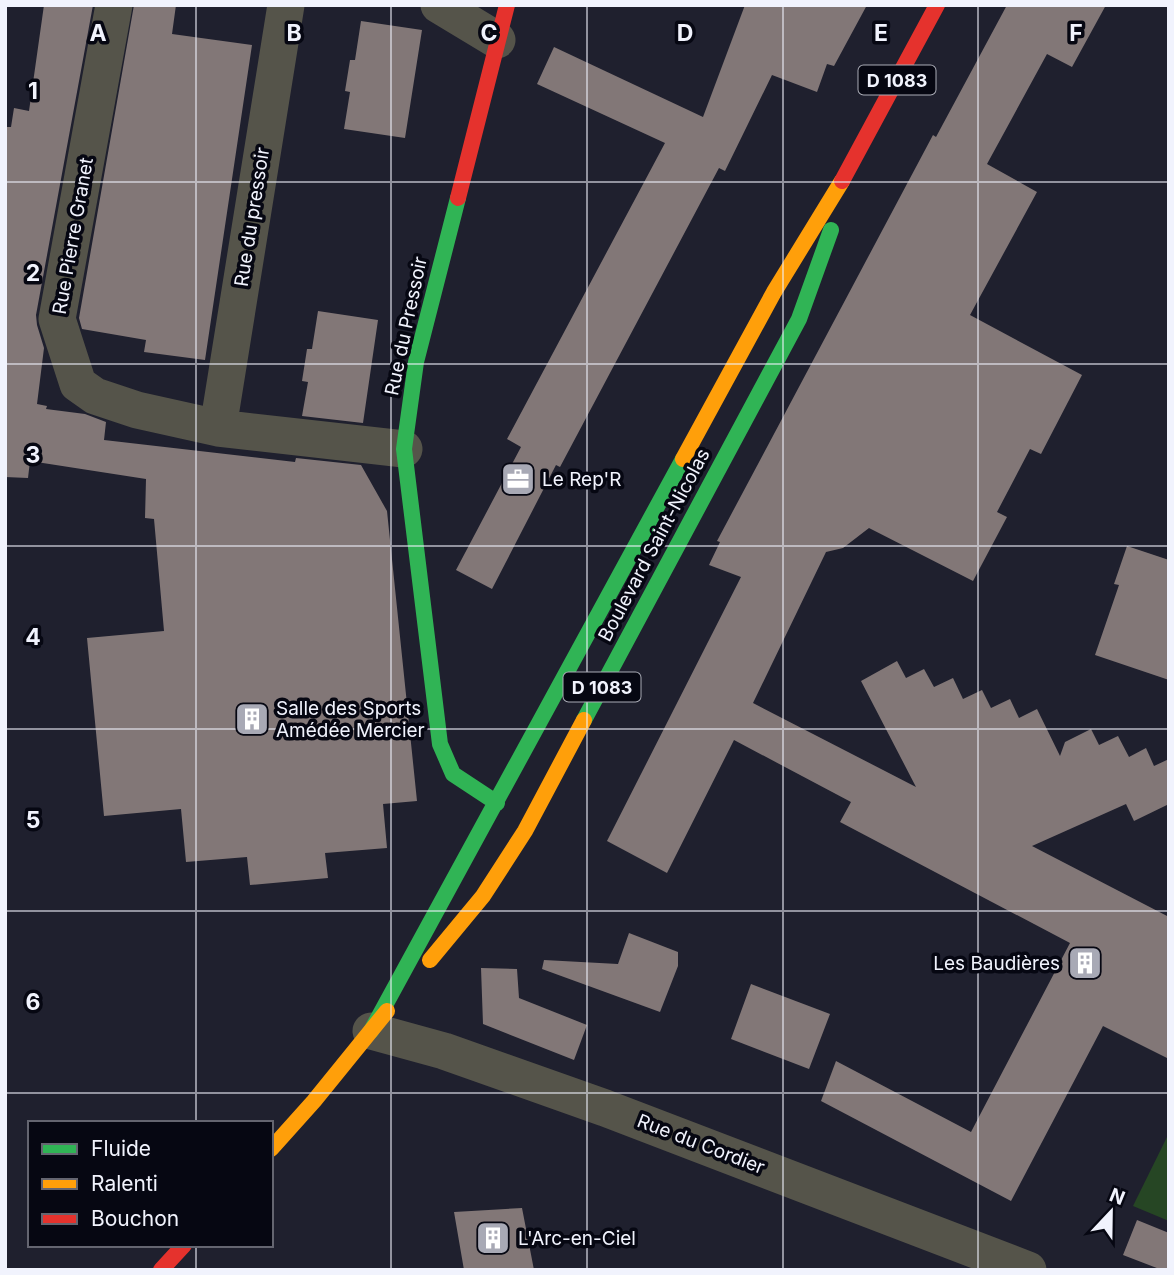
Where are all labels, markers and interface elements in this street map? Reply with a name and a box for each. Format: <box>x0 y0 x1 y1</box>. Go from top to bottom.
text: A <box>89 19 107 47</box>
text: B <box>286 19 302 47</box>
text: C <box>480 19 498 47</box>
text: D <box>677 19 693 47</box>
text: E <box>874 19 888 47</box>
text: F <box>1069 19 1083 47</box>
road number: D 1083 <box>858 66 936 94</box>
text: 1 <box>28 77 38 105</box>
street label: Rue du pressoir <box>230 146 274 288</box>
street label: Rue Pierre Granet <box>48 156 98 316</box>
street label: Rue du Pressoir <box>380 254 432 398</box>
text: 2 <box>26 259 40 287</box>
text: 3 <box>26 441 40 469</box>
street label: Boulevard Saint-Nicolas <box>593 445 715 645</box>
office icon: Le Rep'R <box>499 460 537 498</box>
place label: Le Rep'R <box>542 468 621 491</box>
text: 4 <box>25 623 41 651</box>
road number: D 1083 <box>564 672 640 702</box>
place label: Salle des Sports Amédée Mercier <box>276 697 425 742</box>
building icon: Salle des Sports Amédée Mercier <box>233 700 271 738</box>
text: 5 <box>26 806 40 834</box>
building icon: Les Baudières <box>1066 944 1104 982</box>
place label: Les Baudières <box>933 952 1060 975</box>
text: 6 <box>26 988 40 1016</box>
street label: Rue du Cordier <box>634 1109 768 1179</box>
legend <box>28 1121 273 1247</box>
text: Fluide <box>91 1136 151 1161</box>
text: Ralenti <box>91 1171 158 1196</box>
north arrow <box>1076 1177 1146 1247</box>
text: N <box>1106 1183 1128 1210</box>
text: Bouchon <box>91 1206 179 1231</box>
building icon: L'Arc-en-Ciel <box>474 1219 512 1257</box>
place label: L'Arc-en-Ciel <box>518 1227 636 1250</box>

